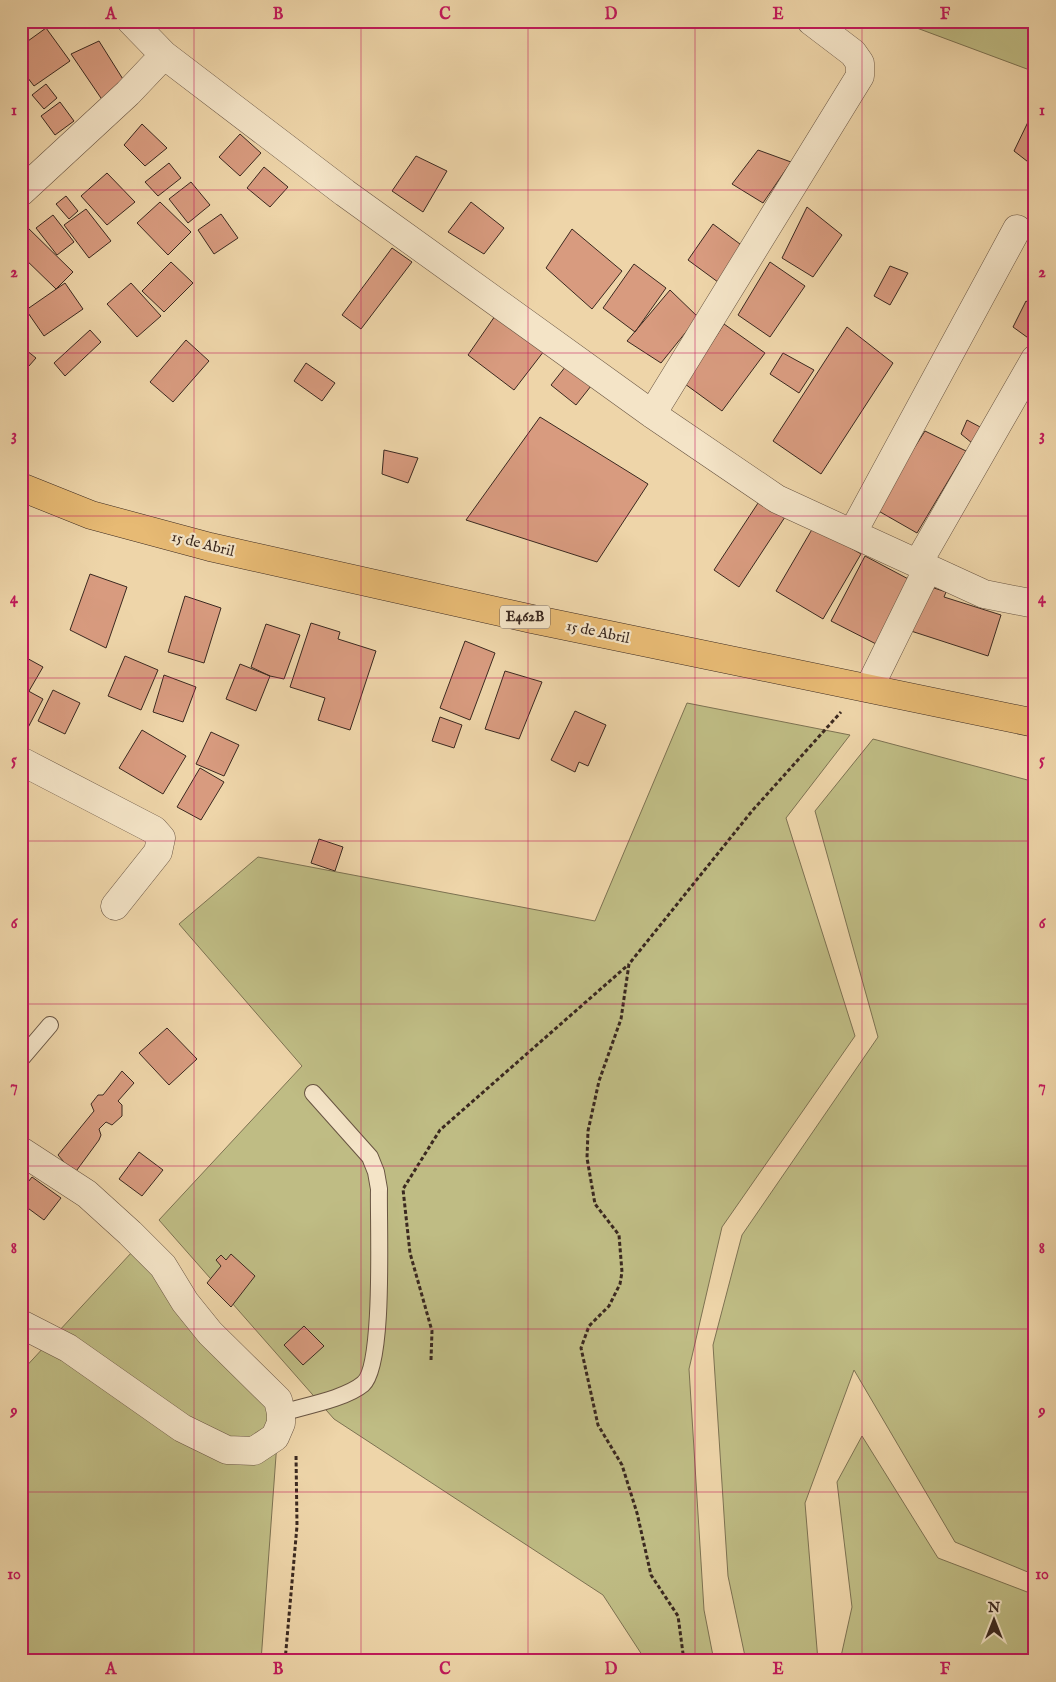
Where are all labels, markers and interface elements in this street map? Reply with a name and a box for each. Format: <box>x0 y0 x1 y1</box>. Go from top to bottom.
text: A <box>105 5 118 25</box>
text: B <box>273 5 284 25</box>
text: C <box>439 5 451 25</box>
text: D <box>605 5 618 25</box>
text: E <box>772 5 784 25</box>
text: F <box>940 5 951 25</box>
text: 1 <box>11 101 17 121</box>
text: 1 <box>1039 101 1045 121</box>
text: 2 <box>10 263 18 283</box>
text: 2 <box>1038 263 1046 283</box>
text: 3 <box>11 426 17 446</box>
text: 3 <box>1039 426 1045 446</box>
street label: 15 de Abril <box>170 527 237 561</box>
text: 4 <box>10 589 19 609</box>
text: 4 <box>1038 589 1047 609</box>
road number: E462B <box>500 606 550 628</box>
street label: 15 de Abril <box>565 616 632 648</box>
text: 5 <box>11 751 17 771</box>
text: 5 <box>1039 751 1045 771</box>
text: 6 <box>11 914 19 934</box>
text: 6 <box>1039 914 1047 934</box>
text: 7 <box>10 1077 18 1097</box>
text: 7 <box>1038 1077 1046 1097</box>
text: 8 <box>11 1239 17 1259</box>
text: 8 <box>1039 1239 1045 1259</box>
text: 9 <box>10 1402 18 1422</box>
text: 9 <box>1038 1402 1046 1422</box>
text: 10 <box>7 1565 21 1585</box>
text: 10 <box>1035 1565 1049 1585</box>
north arrow <box>968 1594 1018 1644</box>
text: N <box>987 1599 1000 1617</box>
text: A <box>105 1660 118 1680</box>
text: B <box>273 1660 284 1680</box>
text: C <box>439 1660 451 1680</box>
text: D <box>605 1660 618 1680</box>
text: E <box>772 1660 784 1680</box>
text: F <box>940 1660 951 1680</box>

